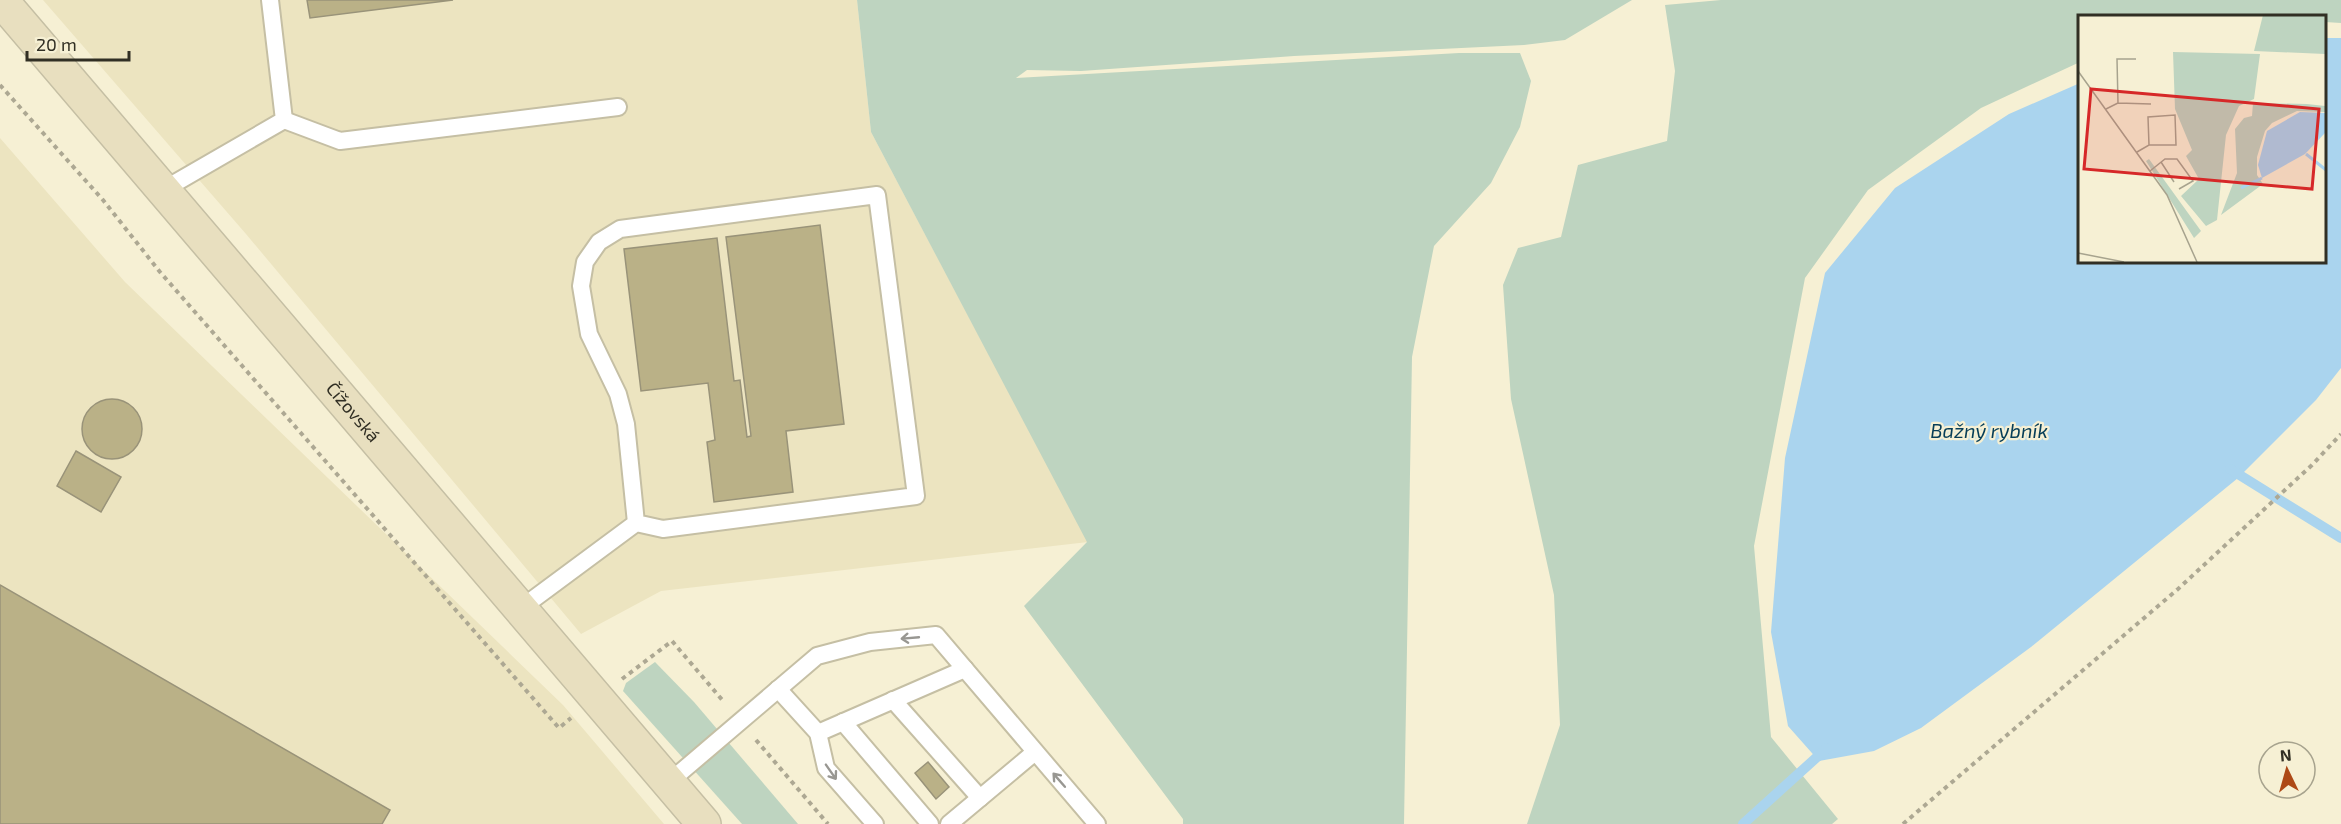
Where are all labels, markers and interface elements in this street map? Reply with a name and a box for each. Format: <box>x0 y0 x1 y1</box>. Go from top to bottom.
inset map <box>2078 15 2326 262</box>
scale bar <box>27 24 129 62</box>
text: 20 m <box>36 33 77 55</box>
street label: Čížovská <box>322 377 385 446</box>
water label: Bažný rybník <box>1930 418 2048 443</box>
one-way arrow <box>900 633 920 644</box>
north arrow <box>2257 740 2317 800</box>
text: N <box>2279 745 2292 765</box>
one-way arrow <box>824 763 837 780</box>
one-way arrow <box>1052 773 1066 788</box>

